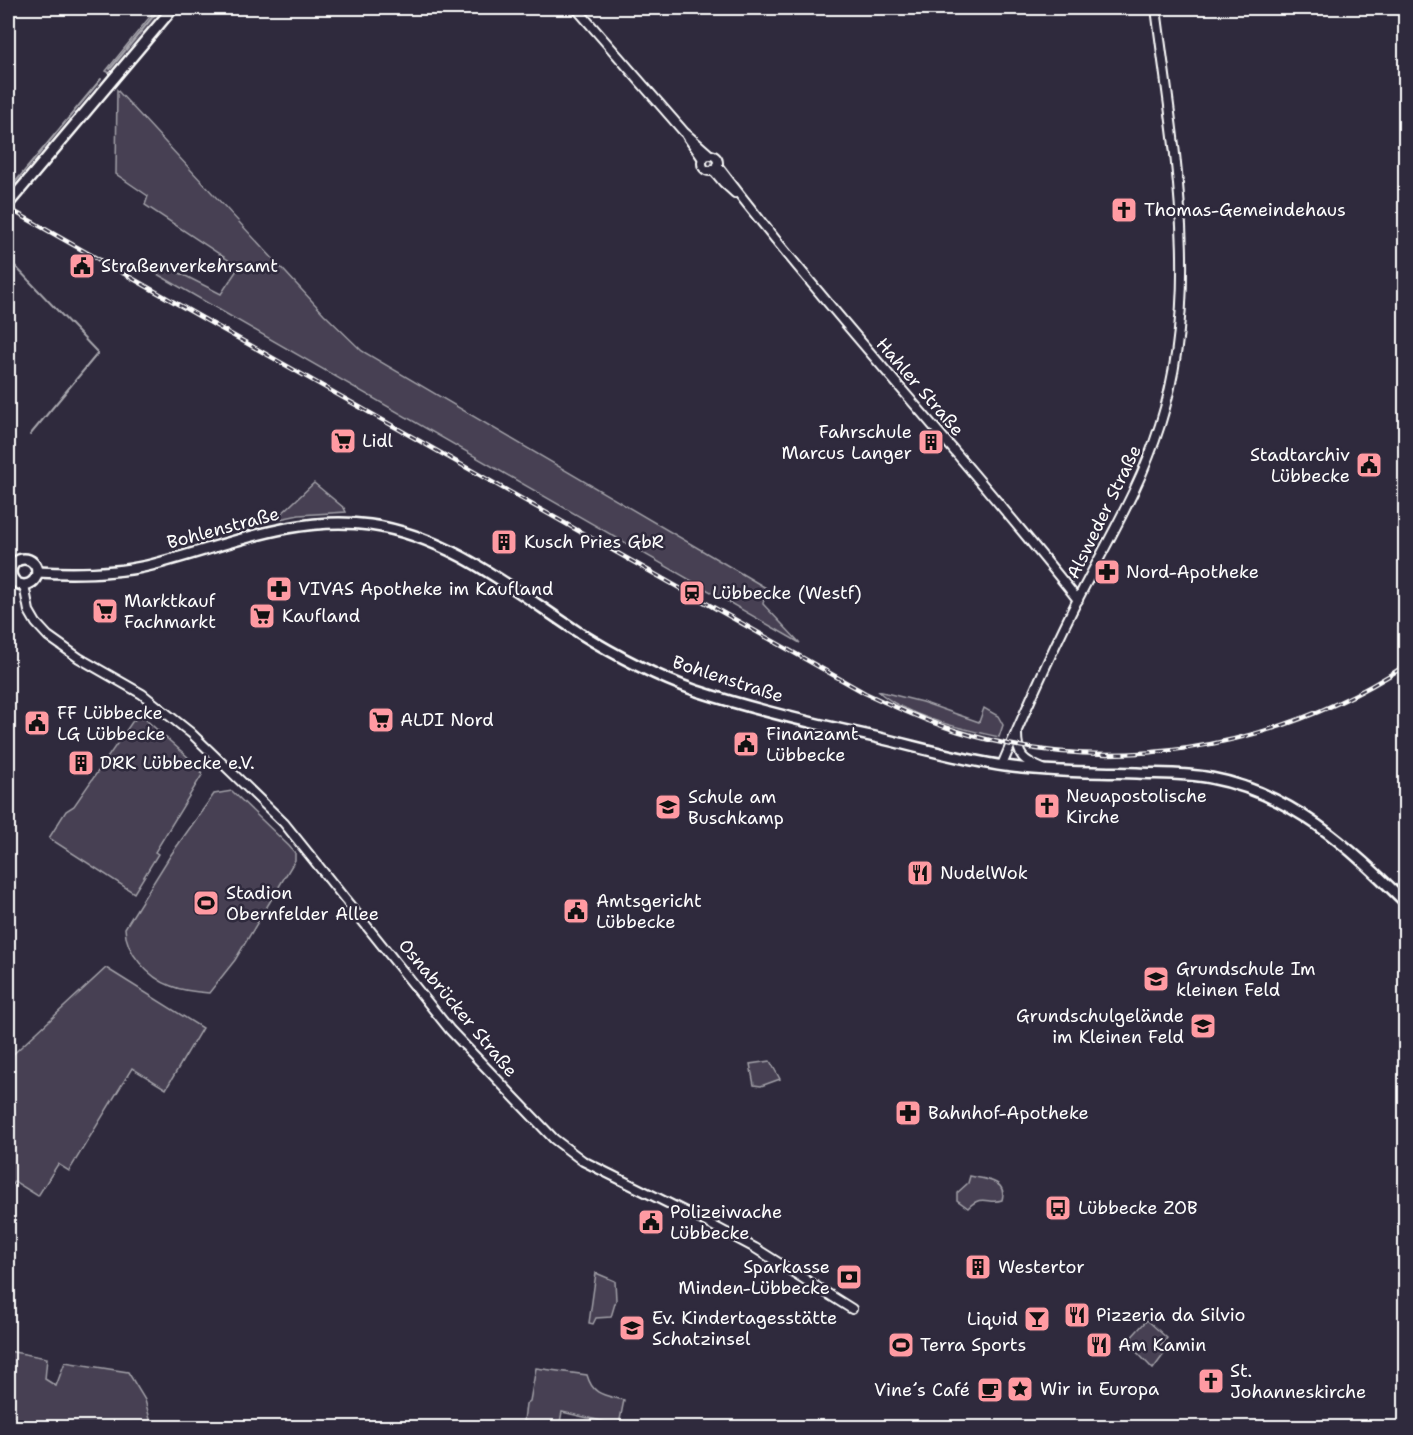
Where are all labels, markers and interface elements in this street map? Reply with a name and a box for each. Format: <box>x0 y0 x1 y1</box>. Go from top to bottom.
church icon: Thomas-Gemeindehaus <box>1109 195 1139 225</box>
place label: Thomas-Gemeindehaus <box>1144 198 1346 222</box>
public building icon: Straßenverkehrsamt <box>67 251 97 281</box>
place label: Straßenverkehrsamt <box>101 254 278 278</box>
street label: Hahler Straße <box>871 333 969 441</box>
place label: Fahrschule Marcus Langer <box>782 420 912 465</box>
supermarket icon: Lidl <box>328 426 358 456</box>
building icon: Fahrschule Marcus Langer <box>916 427 946 457</box>
place label: Lidl <box>362 429 394 453</box>
street label: Alsweder Straße <box>1061 441 1147 583</box>
place label: Stadtarchiv Lübbecke <box>1250 443 1350 488</box>
public building icon: Stadtarchiv Lübbecke <box>1354 450 1384 480</box>
street label: Bohlenstraße <box>164 501 282 555</box>
building icon: Kusch Pries GbR <box>489 527 519 557</box>
place label: Kusch Pries GbR <box>524 530 664 554</box>
pharmacy icon: Nord-Apotheke <box>1092 557 1122 587</box>
place label: Nord-Apotheke <box>1126 560 1259 584</box>
pharmacy icon: VIVAS Apotheke im Kaufland <box>264 574 294 604</box>
place label: VIVAS Apotheke im Kaufland <box>298 577 553 601</box>
station icon: Lübbecke (Westf) <box>677 578 707 608</box>
place label: Lübbecke (Westf) <box>712 581 862 605</box>
place label: Marktkauf Fachmarkt <box>124 589 216 634</box>
supermarket icon: Marktkauf Fachmarkt <box>90 596 120 626</box>
supermarket icon: Kaufland <box>247 601 277 631</box>
place label: Kaufland <box>282 604 360 628</box>
street label: Bohlenstraße <box>669 650 787 708</box>
place label: FF Lübbecke LG Lübbecke <box>57 701 166 746</box>
supermarket icon: ALDI Nord <box>366 705 396 735</box>
public building icon: FF Lübbecke LG Lübbecke <box>22 708 52 738</box>
place label: ALDI Nord <box>400 708 494 732</box>
place label: Finanzamt Lübbecke <box>766 722 859 767</box>
public building icon: Finanzamt Lübbecke <box>731 729 761 759</box>
building icon: DRK Lübbecke e.V. <box>66 748 96 778</box>
place label: DRK Lübbecke e.V. <box>100 751 255 775</box>
place label: Neuapostolische Kirche <box>1066 784 1207 829</box>
place label: Schule am Buschkamp <box>688 785 784 830</box>
church icon: Neuapostolische Kirche <box>1032 791 1062 821</box>
school or university icon: Schule am Buschkamp <box>653 792 683 822</box>
restaurant icon: NudelWok <box>905 858 935 888</box>
place label: NudelWok <box>940 861 1028 885</box>
place label: Stadion Obernfelder Allee <box>226 881 379 926</box>
sports icon: Stadion Obernfelder Allee <box>191 888 221 918</box>
place label: Amtsgericht Lübbecke <box>596 889 702 934</box>
public building icon: Amtsgericht Lübbecke <box>561 896 591 926</box>
street label: Osnabrücker Straße <box>393 934 523 1082</box>
place label: Grundschule Im kleinen Feld <box>1176 957 1316 1002</box>
school or university icon: Grundschule Im kleinen Feld <box>1141 964 1171 994</box>
place label: Grundschulgelände im Kleinen Feld <box>1016 1004 1184 1049</box>
school or university icon: Grundschulgelände im Kleinen Feld <box>1188 1011 1218 1041</box>
pharmacy icon: Bahnhof-Apotheke <box>893 1098 923 1128</box>
place label: Bahnhof-Apotheke <box>928 1101 1089 1125</box>
bus stop icon: Lübbecke ZOB <box>1043 1193 1073 1223</box>
place label: Lübbecke ZOB <box>1078 1196 1198 1220</box>
place label: Polizeiwache Lübbecke <box>670 1200 782 1245</box>
public building icon: Polizeiwache Lübbecke <box>636 1207 666 1237</box>
building icon: Westertor <box>963 1252 993 1282</box>
place label: Sparkasse Minden-Lübbecke <box>678 1255 830 1300</box>
place label: Westertor <box>998 1255 1085 1279</box>
bank icon: Sparkasse Minden-Lübbecke <box>834 1262 864 1292</box>
restaurant icon: Pizzeria da Silvio <box>1062 1300 1092 1330</box>
place label: Pizzeria da Silvio <box>1096 1303 1245 1327</box>
bar icon: Liquid <box>1022 1304 1052 1334</box>
place label: Ev. Kindertagesstätte Schatzinsel <box>652 1306 837 1351</box>
place label: Liquid <box>967 1307 1018 1331</box>
school or university icon: Ev. Kindertagesstätte Schatzinsel <box>617 1313 647 1343</box>
sports icon: Terra Sports <box>886 1330 916 1360</box>
restaurant icon: Am Kamin <box>1084 1330 1114 1360</box>
place label: Terra Sports <box>920 1333 1027 1357</box>
place label: Am Kamin <box>1118 1333 1206 1357</box>
place label: St. Johanneskirche <box>1230 1359 1366 1404</box>
church icon: St. Johanneskirche <box>1196 1366 1226 1396</box>
place icon: Wir in Europa <box>1005 1374 1035 1404</box>
cafe icon: Vine´s Café <box>975 1375 1005 1405</box>
place label: Wir in Europa <box>1040 1377 1159 1401</box>
place label: Vine´s Café <box>874 1378 970 1402</box>

